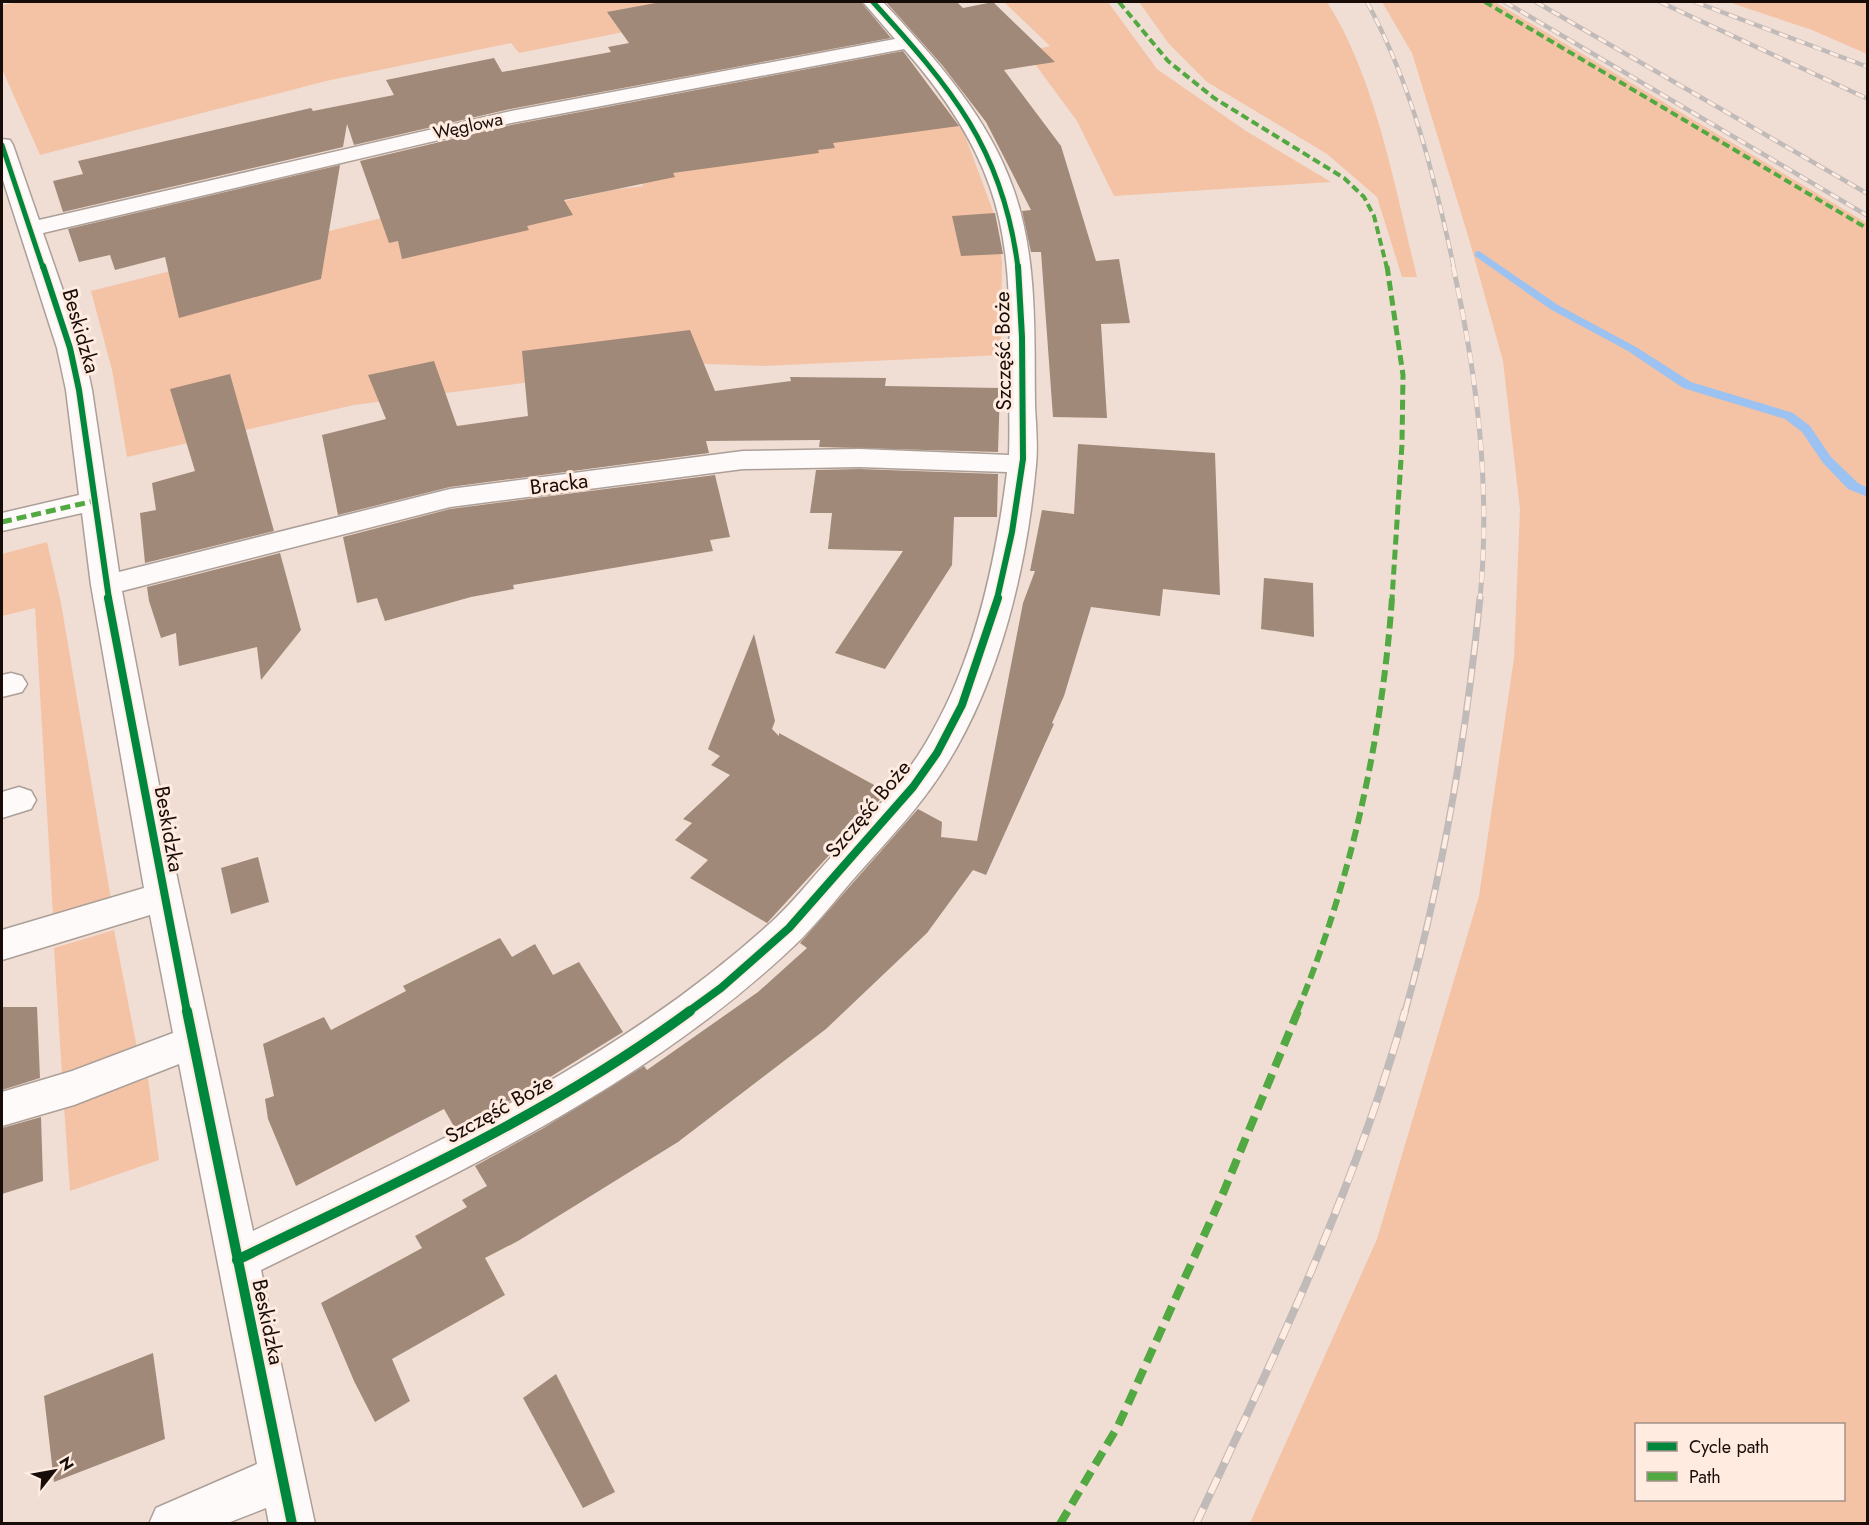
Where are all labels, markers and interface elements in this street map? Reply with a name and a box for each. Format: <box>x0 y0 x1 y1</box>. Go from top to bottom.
street label: Węglowa <box>431 106 505 146</box>
street label: Beskidzka <box>55 285 107 377</box>
street label: Szczęść Boże <box>987 291 1019 411</box>
street label: Bracka <box>528 466 590 502</box>
street label: Szczęść Boże <box>818 753 918 864</box>
street label: Beskidzka <box>147 784 191 874</box>
street label: Szczęść Boże <box>439 1067 559 1151</box>
street label: Beskidzka <box>244 1276 292 1368</box>
legend <box>1635 1423 1845 1501</box>
text: Cycle path <box>1689 1434 1769 1460</box>
north arrow <box>24 1441 84 1501</box>
text: N <box>53 1452 80 1475</box>
text: Path <box>1689 1464 1721 1490</box>

